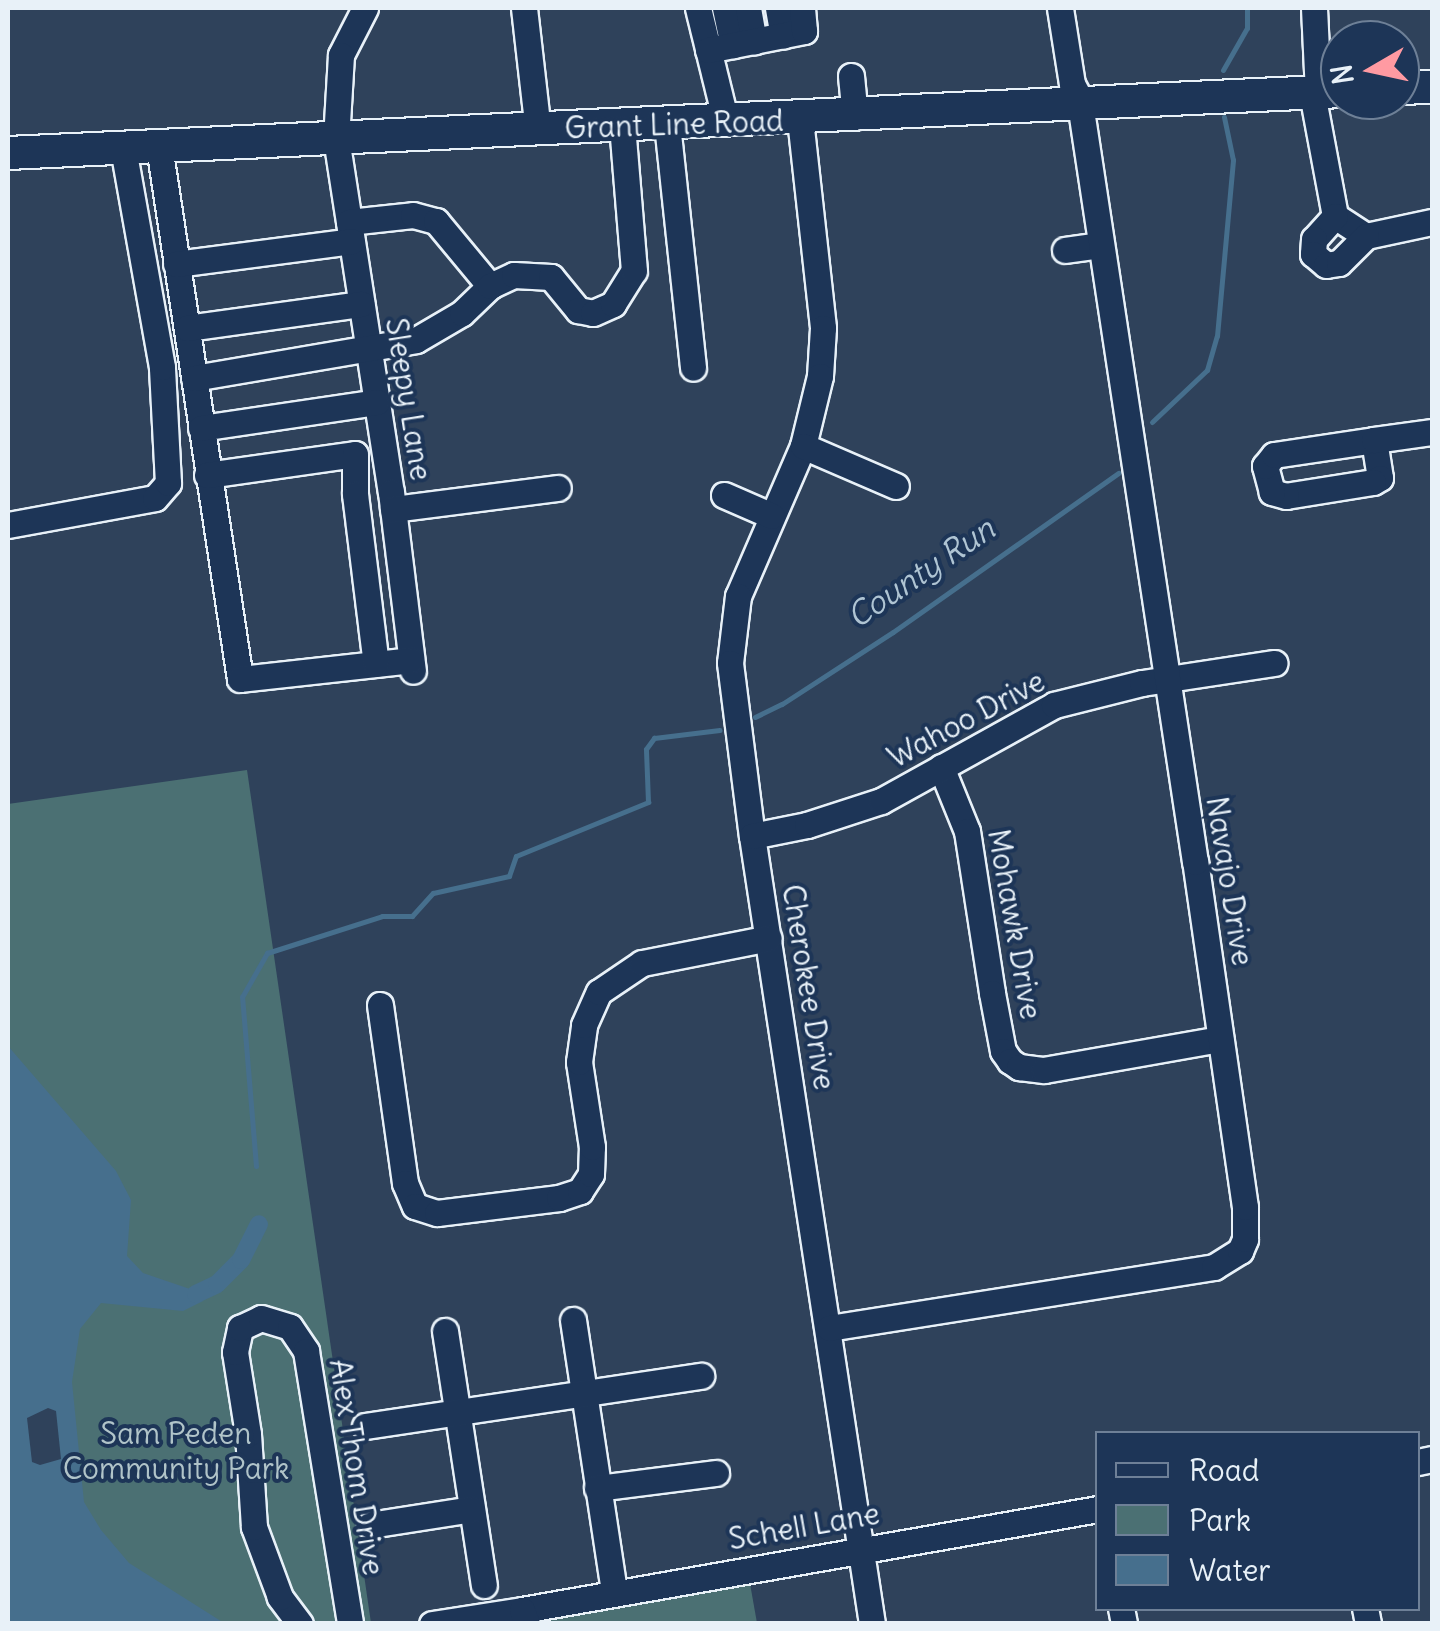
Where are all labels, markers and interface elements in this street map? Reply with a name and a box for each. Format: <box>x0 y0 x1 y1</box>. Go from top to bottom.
north arrow <box>1320 20 1420 120</box>
text: N <box>1323 62 1362 87</box>
street label: Grant Line Road <box>564 102 784 146</box>
street label: Sleepy Lane <box>378 315 440 483</box>
water label: County Run <box>840 510 1002 636</box>
street label: Wahoo Drive <box>881 663 1051 775</box>
street label: Navajo Drive <box>1199 794 1261 968</box>
street label: Mohawk Drive <box>981 826 1049 1022</box>
street label: Cherokee Drive <box>775 882 843 1092</box>
street label: Alex Thom Drive <box>322 1356 392 1578</box>
park label: Sam Peden Community Park <box>63 1415 289 1486</box>
legend <box>1095 1431 1420 1611</box>
text: Road <box>1189 1451 1259 1489</box>
street label: Schell Lane <box>726 1495 882 1557</box>
text: Park <box>1189 1501 1251 1539</box>
text: Water <box>1189 1551 1271 1589</box>

